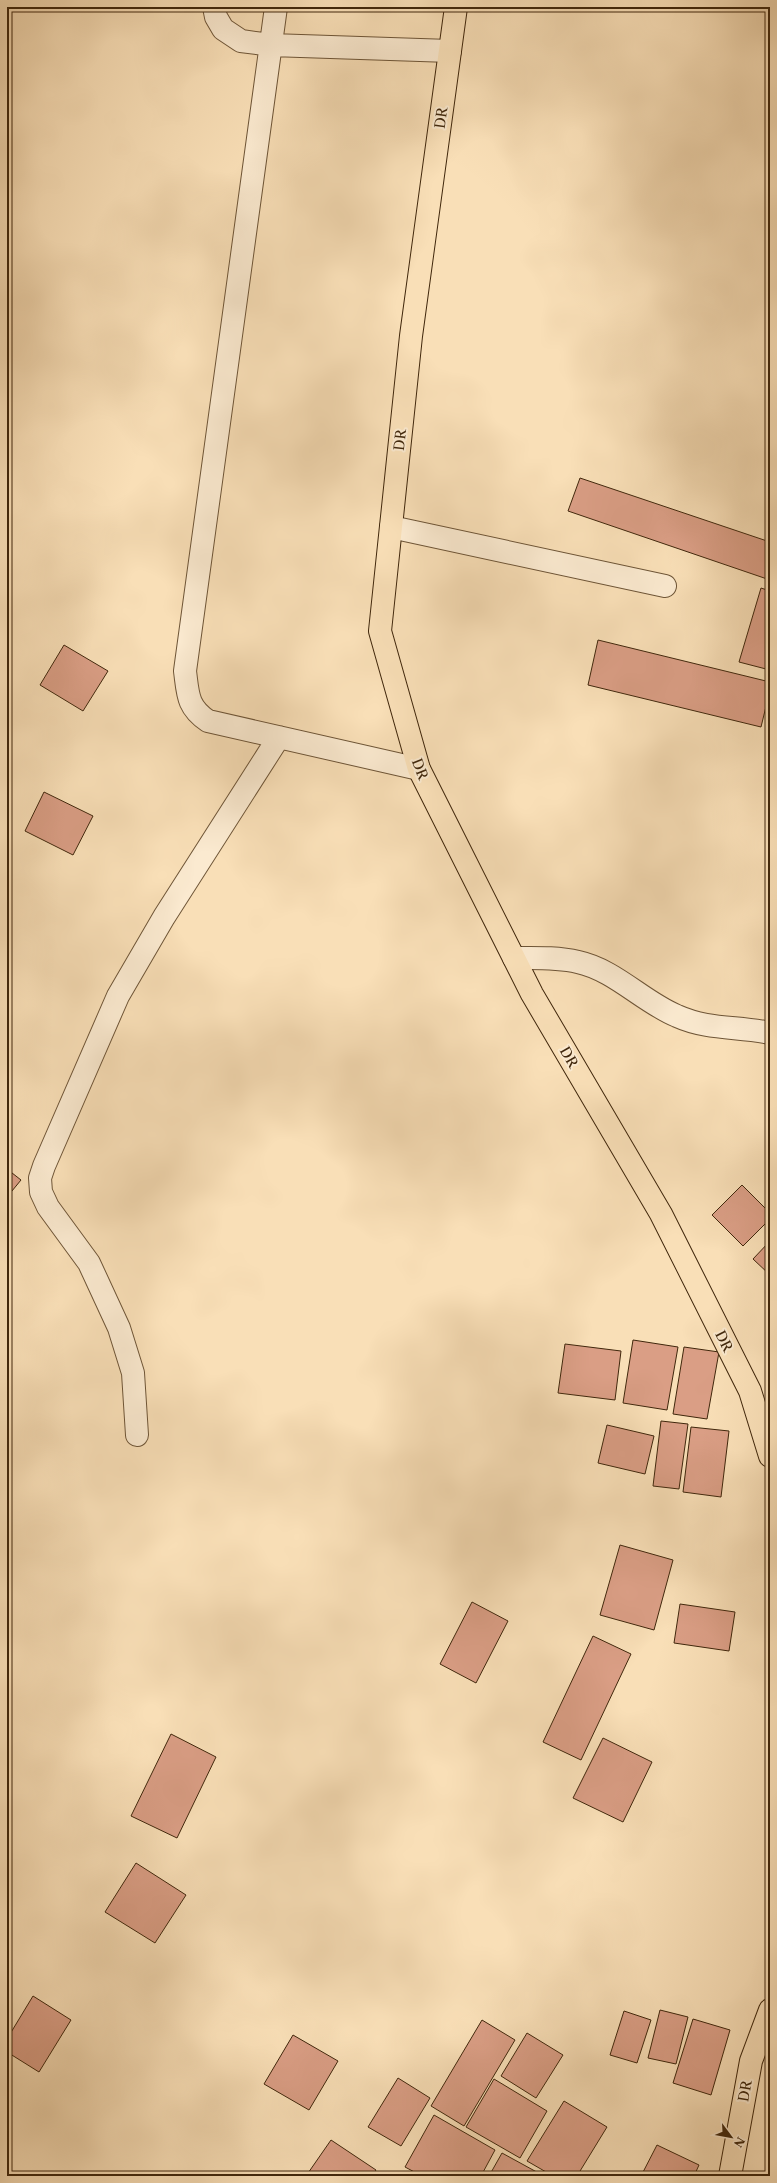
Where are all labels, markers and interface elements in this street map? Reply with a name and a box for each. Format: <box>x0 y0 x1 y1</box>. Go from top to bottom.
street label: DR <box>431 105 452 130</box>
street label: DR <box>390 428 410 452</box>
street label: DR <box>408 756 433 783</box>
street label: DR <box>556 1043 583 1071</box>
street label: DR <box>711 1327 737 1355</box>
street label: DR <box>734 2078 756 2103</box>
north arrow <box>711 2117 751 2157</box>
text: N <box>731 2135 748 2150</box>

